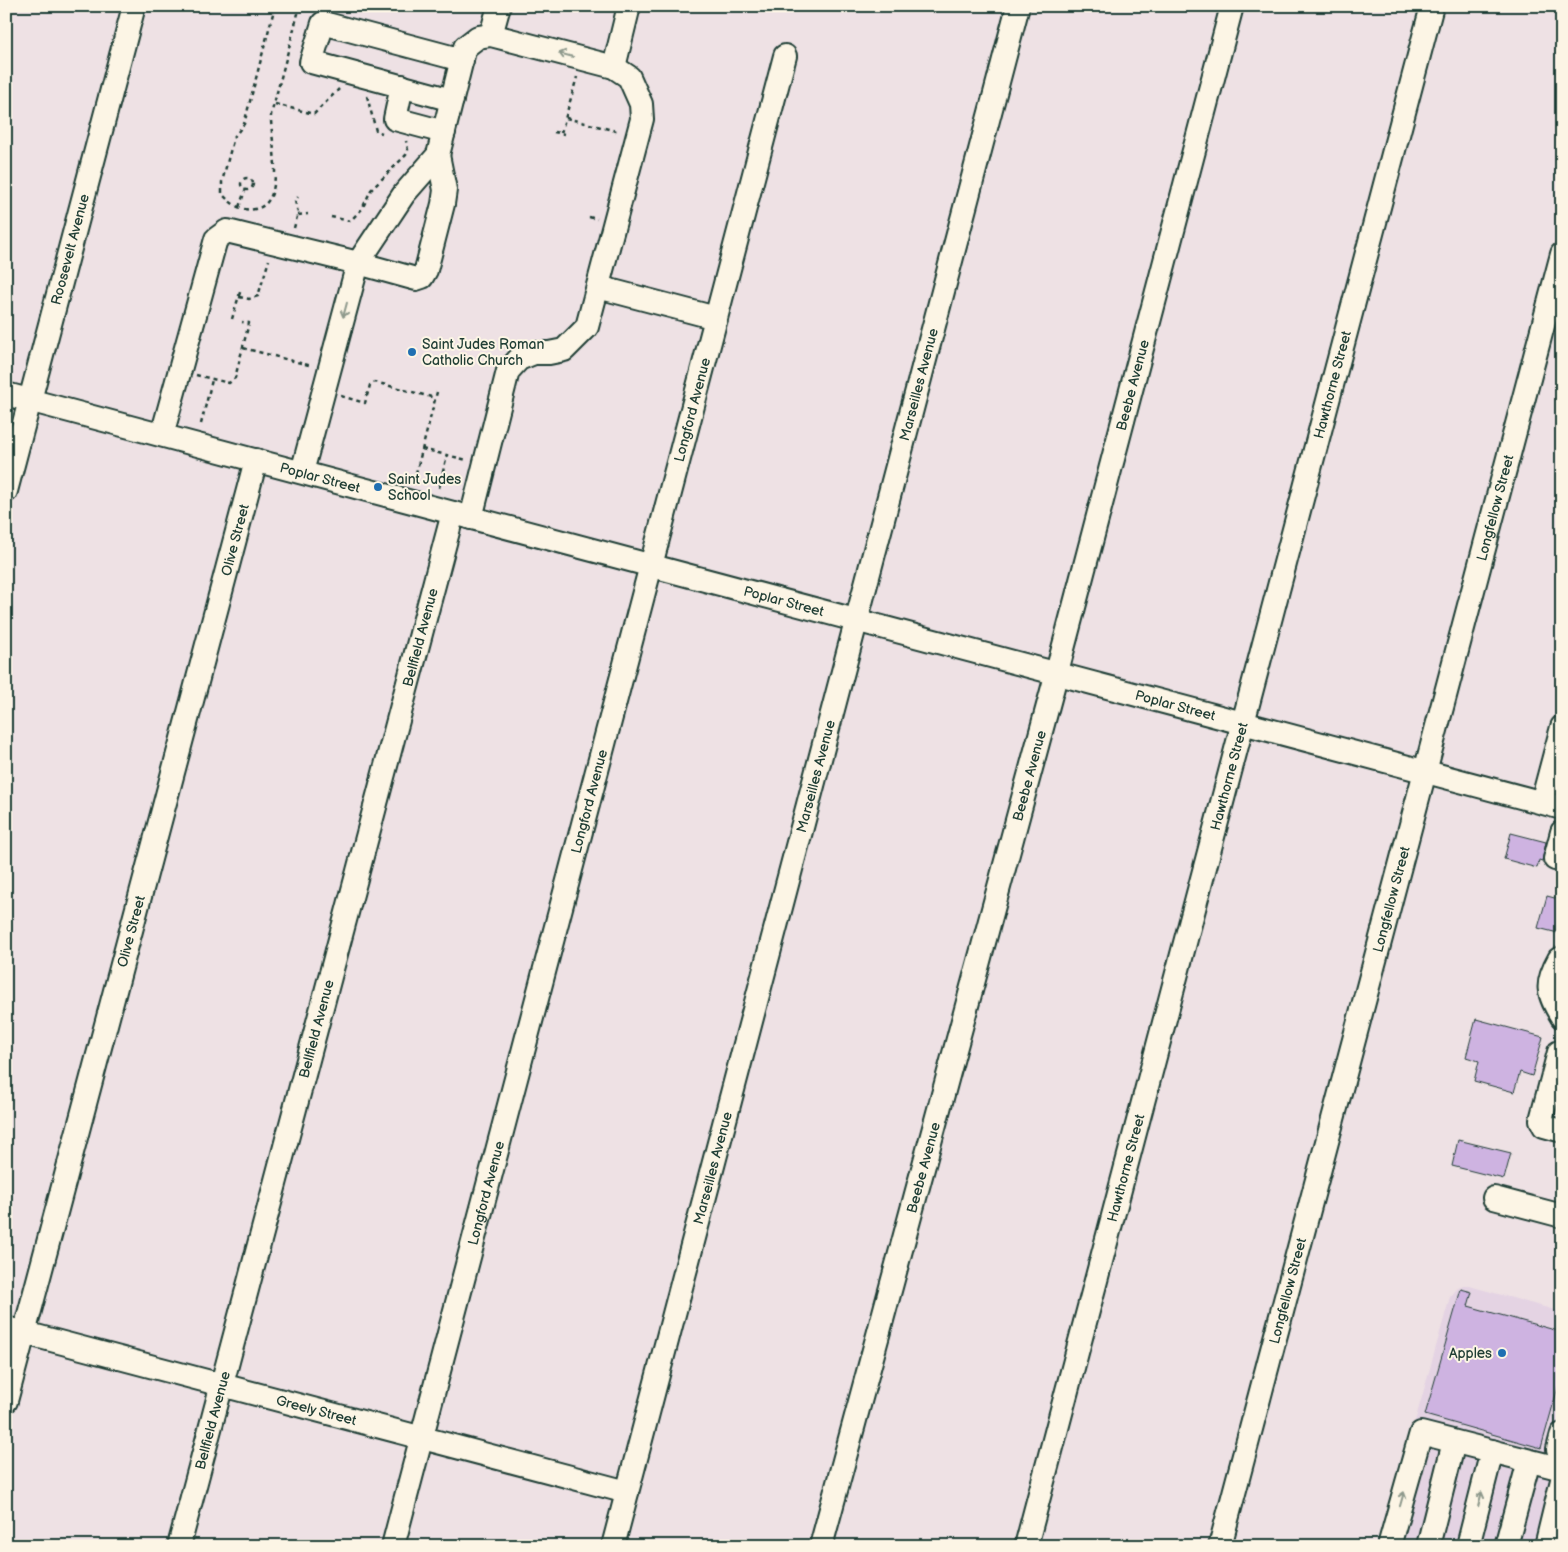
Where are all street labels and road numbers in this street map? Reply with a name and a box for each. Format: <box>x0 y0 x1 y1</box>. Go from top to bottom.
street label: Roosevelt Avenue <box>47 192 93 307</box>
street label: Marseilles Avenue <box>896 326 941 443</box>
street label: Hawthorne Street <box>1310 328 1355 440</box>
street label: Beebe Avenue <box>1112 338 1152 432</box>
street label: Longford Avenue <box>670 356 714 464</box>
street label: Longfellow Street <box>1473 452 1517 563</box>
street label: Poplar Street <box>278 459 363 497</box>
street label: Olive Street <box>217 502 253 578</box>
street label: Poplar Street <box>742 582 827 620</box>
street label: Bellfield Avenue <box>399 586 441 688</box>
street label: Poplar Street <box>1133 686 1218 724</box>
street label: Marseilles Avenue <box>792 718 838 834</box>
street label: Hawthorne Street <box>1207 720 1251 832</box>
street label: Beebe Avenue <box>1009 728 1049 823</box>
street label: Longford Avenue <box>567 747 611 855</box>
street label: Longfellow Street <box>1369 844 1414 954</box>
street label: Olive Street <box>113 893 149 969</box>
street label: Bellfield Avenue <box>295 978 337 1080</box>
street label: Marseilles Avenue <box>689 1110 735 1226</box>
street label: Hawthorne Street <box>1103 1111 1148 1224</box>
street label: Beebe Avenue <box>903 1120 944 1215</box>
street label: Longford Avenue <box>464 1139 508 1247</box>
street label: Longfellow Street <box>1265 1235 1310 1346</box>
street label: Bellfield Avenue <box>191 1369 234 1471</box>
street label: Greely Street <box>274 1391 359 1429</box>

